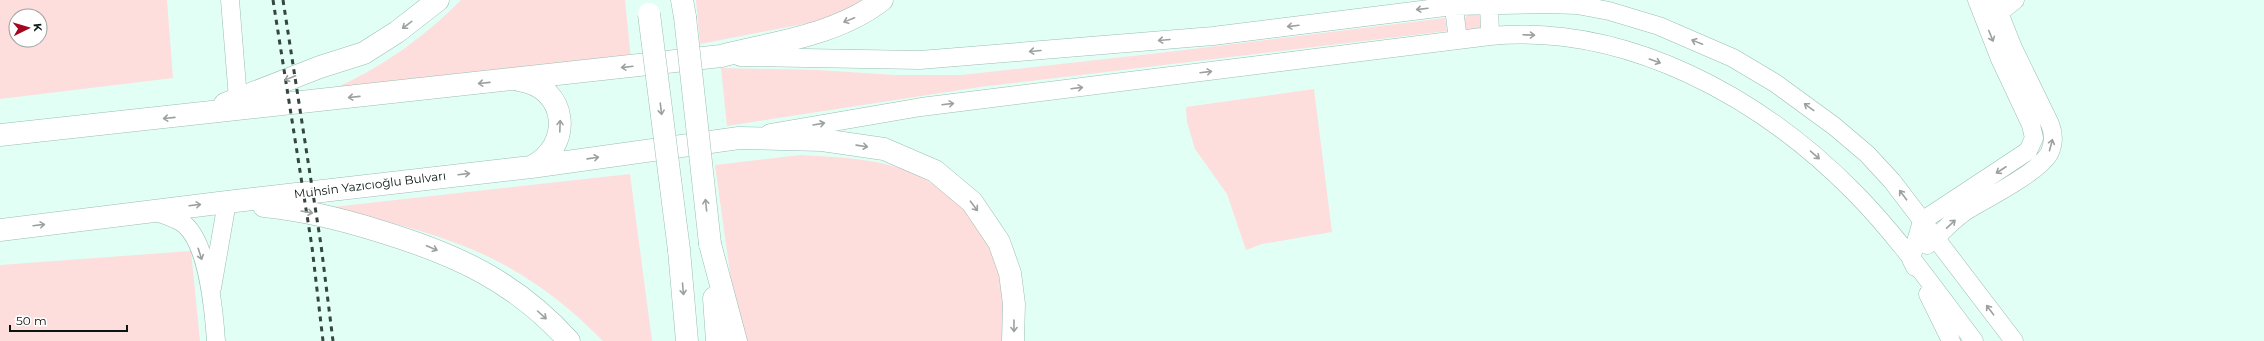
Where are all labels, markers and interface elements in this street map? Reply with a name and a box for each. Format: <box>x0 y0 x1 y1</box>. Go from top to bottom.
one-way arrow <box>1416 5 1429 13</box>
north arrow <box>8 8 48 48</box>
one-way arrow <box>843 17 855 24</box>
one-way arrow <box>402 20 413 29</box>
text: K <box>31 22 45 33</box>
one-way arrow <box>1287 22 1300 30</box>
one-way arrow <box>1987 30 1995 42</box>
one-way arrow <box>1522 31 1535 39</box>
one-way arrow <box>1158 36 1171 44</box>
one-way arrow <box>1691 37 1703 45</box>
one-way arrow <box>1029 47 1042 54</box>
one-way arrow <box>1649 58 1661 66</box>
one-way arrow <box>621 63 634 71</box>
one-way arrow <box>1199 68 1212 76</box>
one-way arrow <box>284 75 296 83</box>
one-way arrow <box>478 80 491 87</box>
one-way arrow <box>1070 84 1083 92</box>
one-way arrow <box>348 94 361 101</box>
one-way arrow <box>941 100 954 107</box>
one-way arrow <box>657 102 665 115</box>
one-way arrow <box>1804 103 1815 111</box>
one-way arrow <box>163 114 176 121</box>
one-way arrow <box>556 120 563 133</box>
one-way arrow <box>812 120 825 128</box>
one-way arrow <box>2048 139 2056 152</box>
one-way arrow <box>855 142 868 149</box>
one-way arrow <box>1809 151 1820 160</box>
one-way arrow <box>586 154 599 162</box>
one-way arrow <box>1996 166 2007 174</box>
street label: Muhsin Yazıcıoğlu Bulvarı <box>293 168 447 201</box>
one-way arrow <box>457 171 470 178</box>
one-way arrow <box>1899 190 1908 201</box>
one-way arrow <box>702 199 710 212</box>
one-way arrow <box>969 200 978 211</box>
one-way arrow <box>188 202 201 209</box>
one-way arrow <box>300 208 313 216</box>
one-way arrow <box>1946 219 1956 229</box>
one-way arrow <box>32 222 45 229</box>
one-way arrow <box>425 245 437 252</box>
one-way arrow <box>197 247 204 260</box>
one-way arrow <box>679 282 686 295</box>
one-way arrow <box>1986 305 1995 316</box>
scale bar <box>10 307 127 333</box>
one-way arrow <box>537 310 547 320</box>
text: 50 m <box>16 313 47 328</box>
one-way arrow <box>1010 319 1018 332</box>

